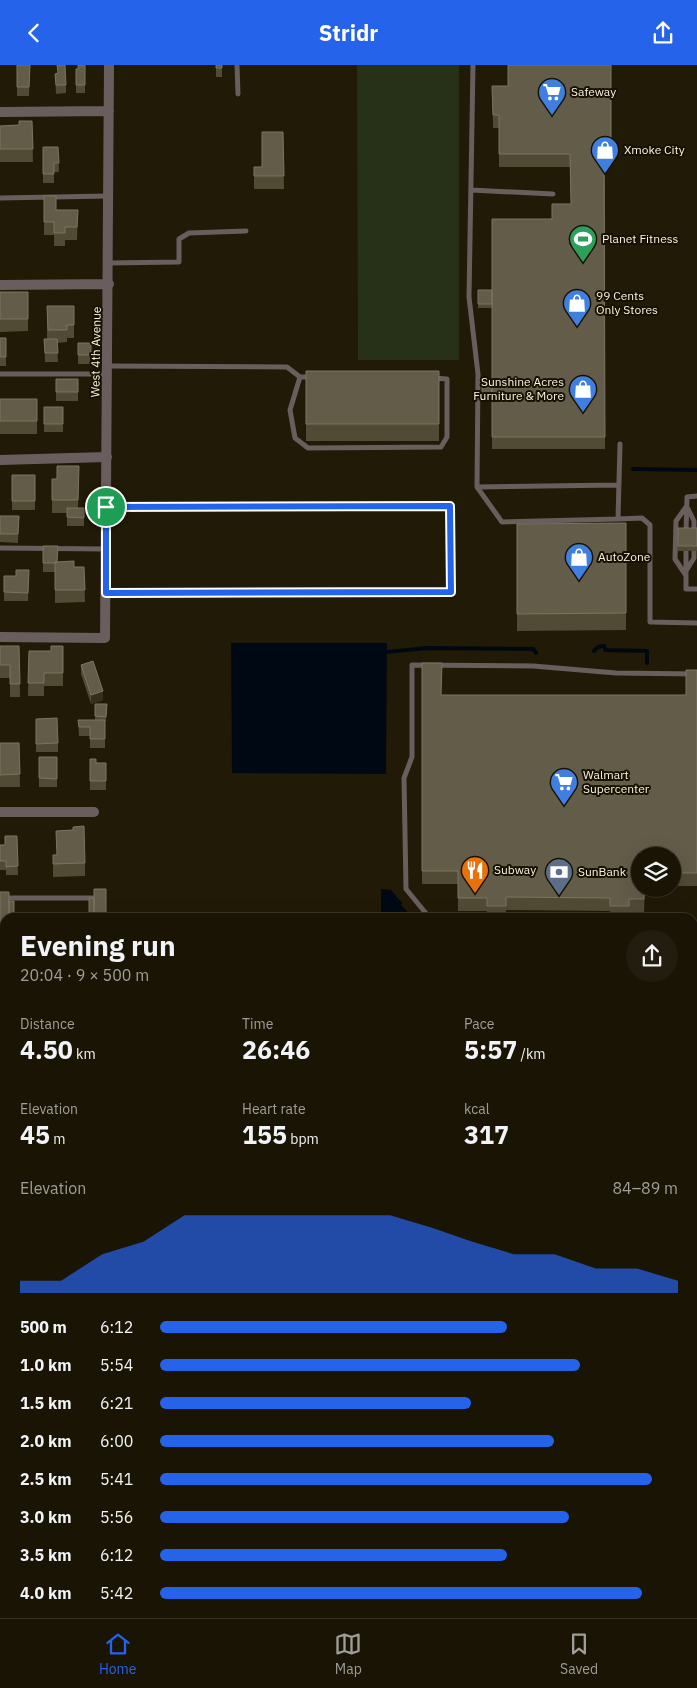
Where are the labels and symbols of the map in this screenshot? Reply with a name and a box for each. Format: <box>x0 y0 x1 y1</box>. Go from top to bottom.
supermarket icon: Safeway <box>537 77 567 116</box>
place label: Safeway <box>571 84 616 99</box>
shop icon: Xmoke City <box>590 135 620 174</box>
place label: Xmoke City <box>624 142 685 157</box>
sports icon: Planet Fitness <box>568 224 598 263</box>
place label: Planet Fitness <box>602 231 678 246</box>
shop icon: 99 Cents Only Stores <box>562 288 592 327</box>
place label: 99 Cents Only Stores <box>596 288 658 317</box>
street label: West 4th Avenue <box>87 306 104 398</box>
place label: Sunshine Acres Furniture & More <box>473 374 564 403</box>
shop icon: Sunshine Acres Furniture & More <box>568 374 598 413</box>
pin <box>85 486 127 528</box>
shop icon: AutoZone <box>564 542 594 581</box>
place label: AutoZone <box>598 549 651 564</box>
supermarket icon: Walmart Supercenter <box>549 767 579 806</box>
place label: Walmart Supercenter <box>583 767 650 796</box>
restaurant icon: Subway <box>460 855 490 894</box>
bank icon: SunBank <box>544 857 574 896</box>
place label: Subway <box>494 862 536 877</box>
place label: SunBank <box>578 864 627 879</box>

